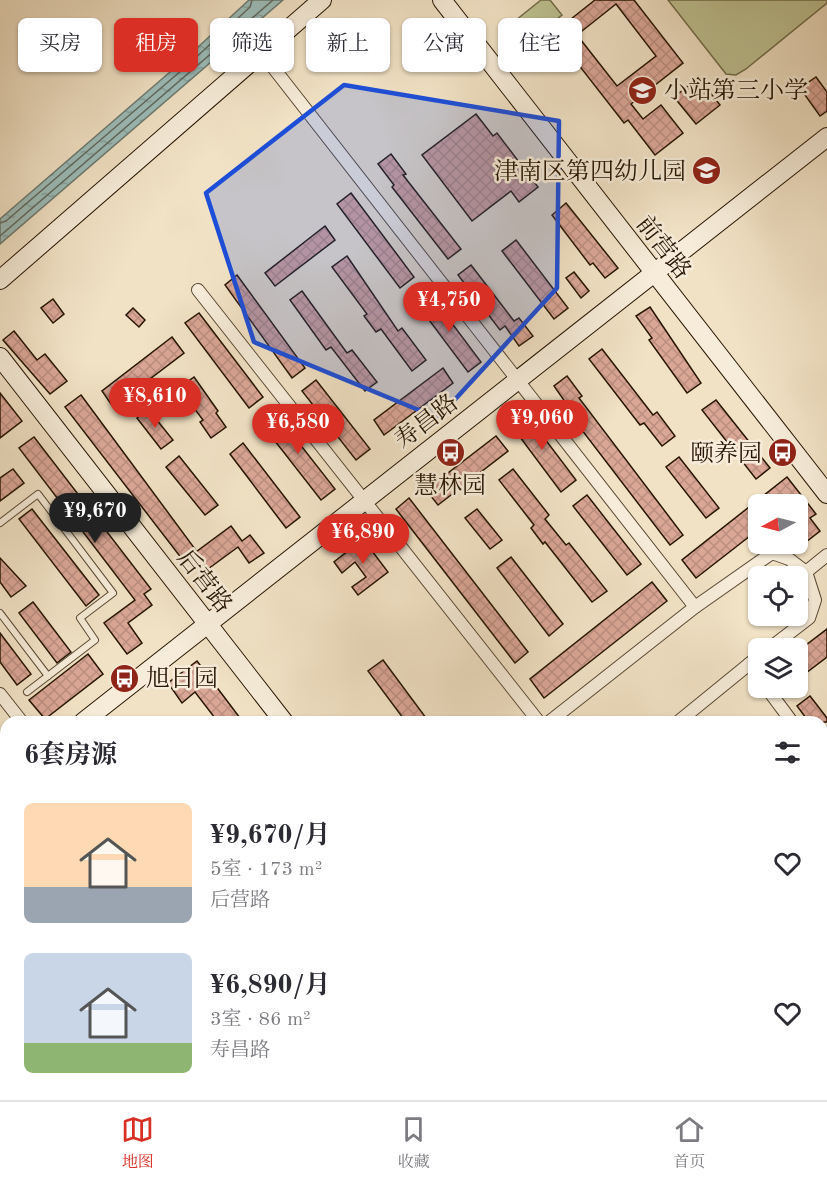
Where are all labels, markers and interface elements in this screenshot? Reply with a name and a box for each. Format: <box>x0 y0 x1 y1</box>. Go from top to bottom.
chip: 买房 <box>18 18 102 72</box>
chip: 租房 <box>114 18 198 72</box>
chip: 筛选 <box>210 18 294 72</box>
chip: 新上 <box>306 18 390 72</box>
chip: 公寓 <box>402 18 486 72</box>
chip: 住宅 <box>498 18 582 72</box>
school or university icon: 小站第三小学 <box>627 74 659 106</box>
place label: 小站第三小学 <box>664 77 808 104</box>
school or university icon: 津南区第四幼儿园 <box>691 155 723 187</box>
place label: 津南区第四幼儿园 <box>494 158 686 185</box>
street label: 前营路 <box>631 211 696 284</box>
pin: ¥4,750 <box>400 282 498 333</box>
text: ¥4,750 <box>417 291 481 311</box>
pin: ¥8,610 <box>106 378 204 429</box>
text: ¥8,610 <box>123 387 187 407</box>
street label: 寿昌路 <box>390 389 463 454</box>
pin: ¥9,060 <box>493 400 591 451</box>
pin: ¥6,580 <box>249 404 347 455</box>
text: ¥9,060 <box>510 409 574 429</box>
text: ¥6,580 <box>266 413 330 433</box>
bus stop icon: 慧林园 <box>434 436 466 468</box>
bus stop icon: 颐养园 <box>767 437 799 469</box>
place label: 颐养园 <box>690 440 762 467</box>
place label: 慧林园 <box>414 472 486 499</box>
pin: ¥9,670 <box>46 493 144 544</box>
north arrow <box>748 494 808 554</box>
map controls <box>748 494 808 698</box>
text: ¥9,670 <box>63 502 127 522</box>
pin: ¥6,890 <box>314 514 412 565</box>
text: ¥6,890 <box>331 523 395 543</box>
street label: 后营路 <box>172 545 237 618</box>
button: locate <box>748 566 808 626</box>
button: layers <box>748 638 808 698</box>
bus stop icon: 旭日园 <box>109 662 141 694</box>
place label: 旭日园 <box>146 665 218 692</box>
icon: filters <box>771 736 804 769</box>
text: 6套房源 <box>24 743 117 769</box>
text: ¥9,670/月 <box>210 823 330 849</box>
icon: home <box>72 827 144 899</box>
icon: heart <box>771 847 804 880</box>
text: 5室 · 173 m² <box>210 860 322 880</box>
text: 后营路 <box>210 891 270 911</box>
text: ¥6,890/月 <box>210 973 330 999</box>
icon: home <box>72 977 144 1049</box>
icon: heart <box>771 997 804 1030</box>
text: 3室 · 86 m² <box>210 1010 311 1030</box>
text: 寿昌路 <box>210 1041 270 1061</box>
tab: 地图 <box>121 1113 154 1173</box>
tab: 收藏 <box>397 1113 430 1173</box>
tab: 首页 <box>673 1113 706 1173</box>

